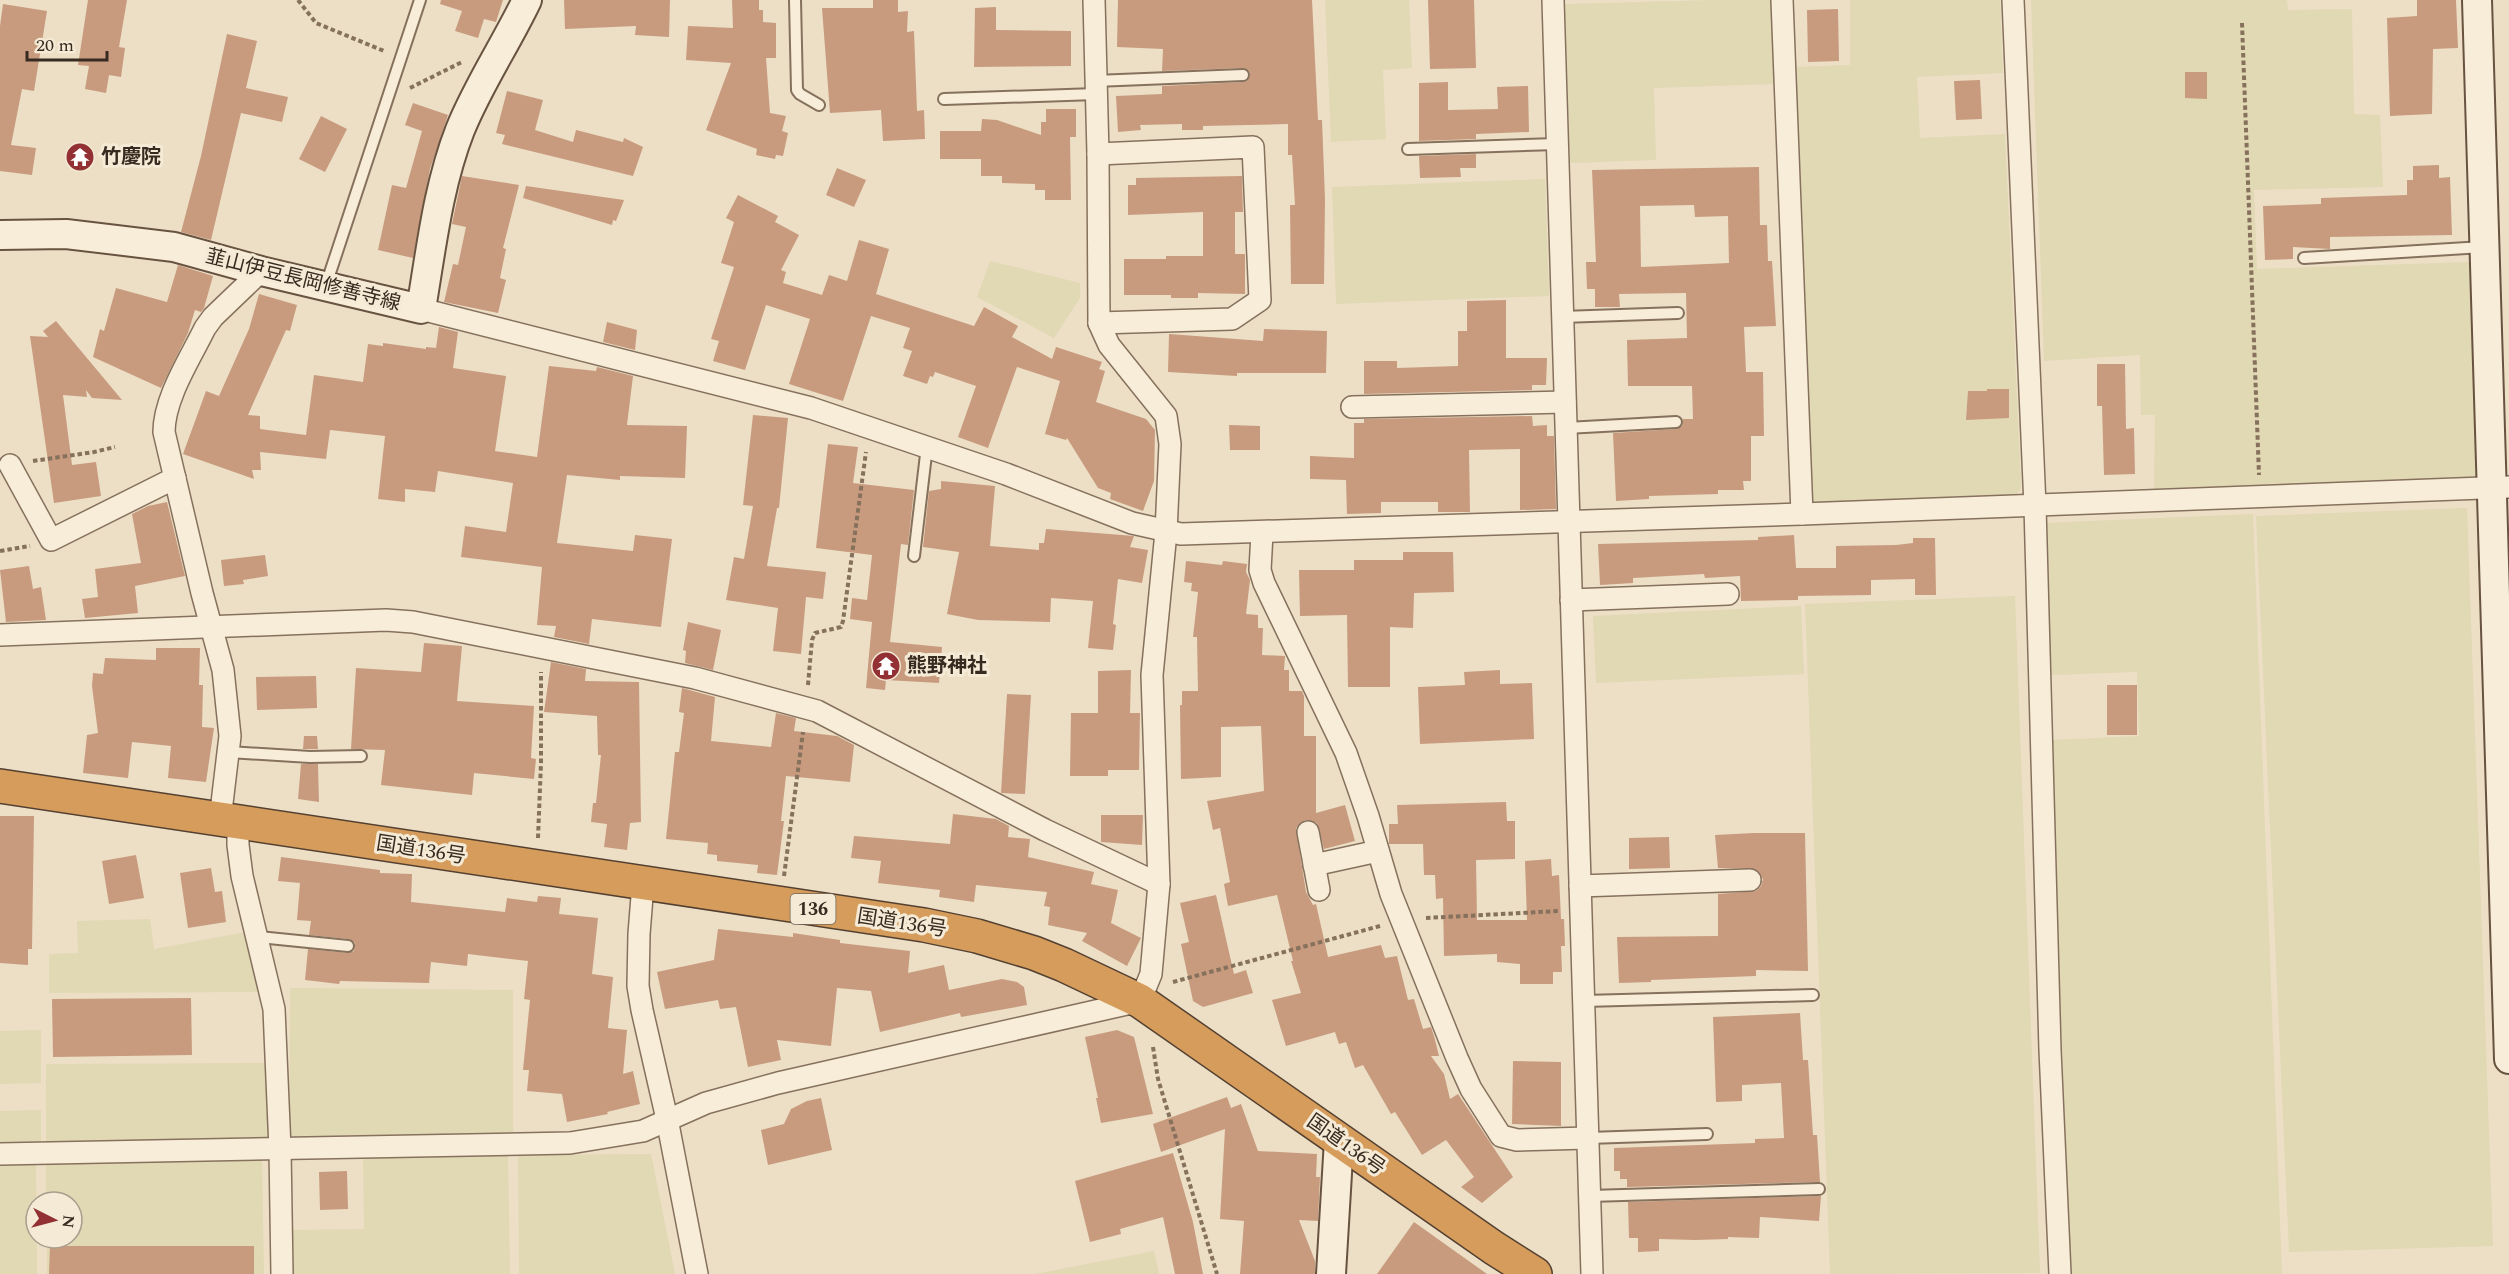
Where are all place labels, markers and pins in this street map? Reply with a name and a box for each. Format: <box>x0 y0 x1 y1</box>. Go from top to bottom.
temple icon: 竹慶院 <box>64 141 96 173</box>
place label: 竹慶院 <box>101 142 161 172</box>
temple icon: 熊野神社 <box>870 650 902 682</box>
place label: 熊野神社 <box>907 651 987 681</box>

